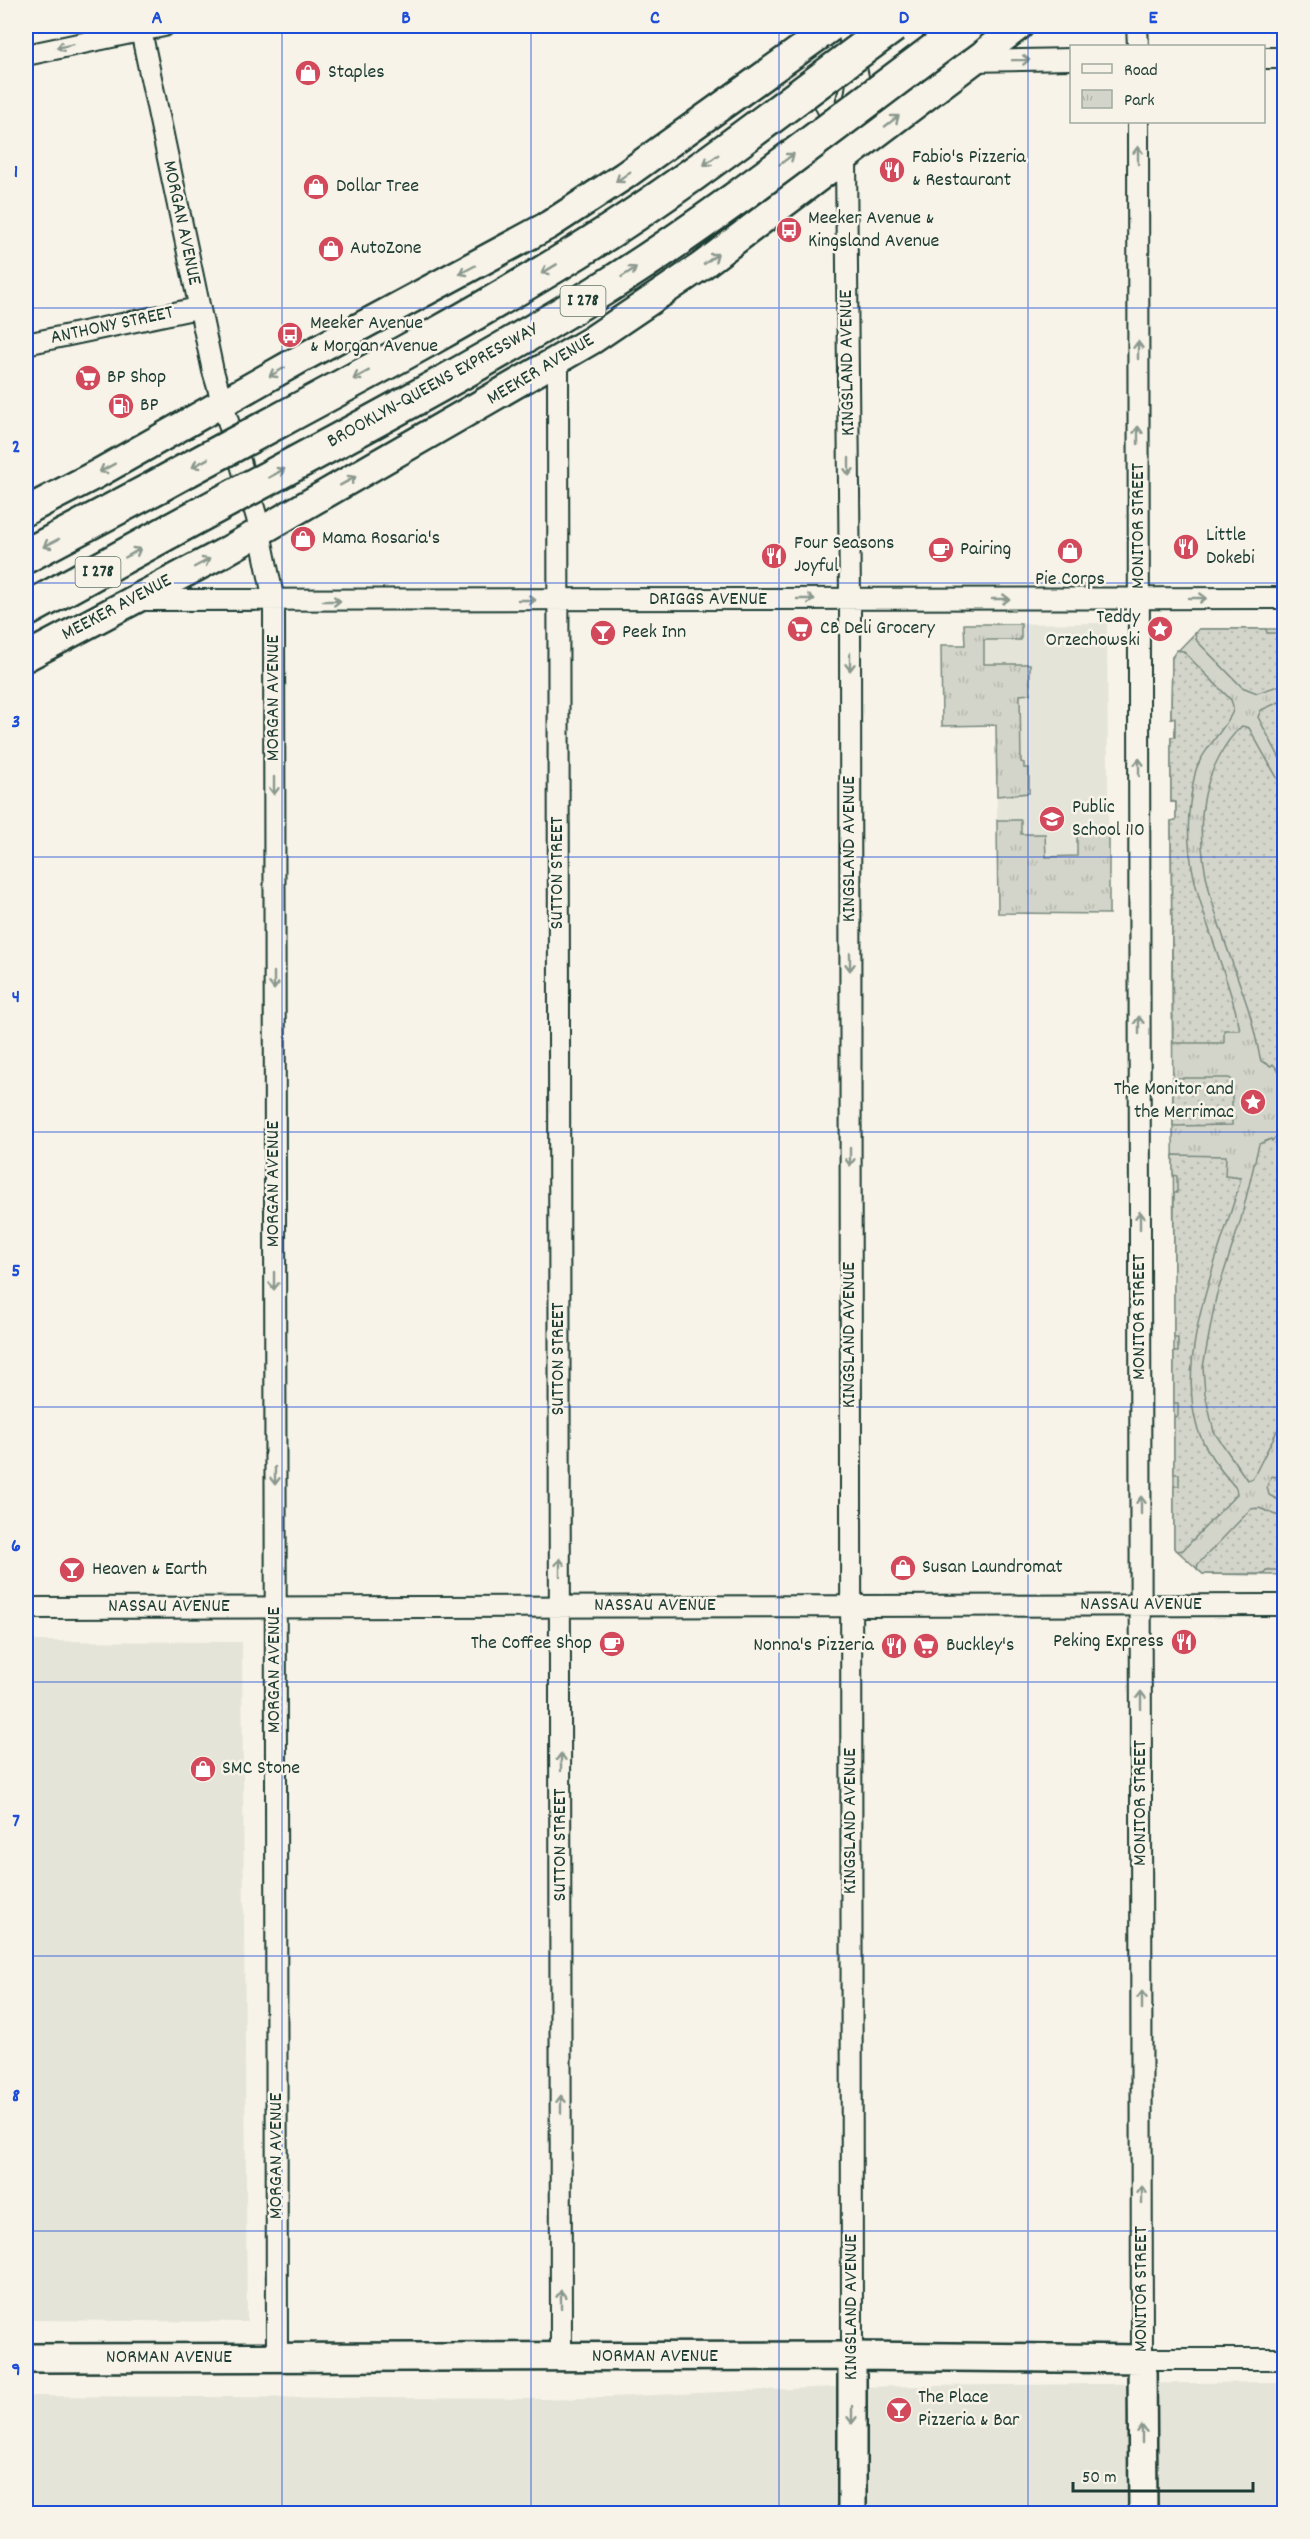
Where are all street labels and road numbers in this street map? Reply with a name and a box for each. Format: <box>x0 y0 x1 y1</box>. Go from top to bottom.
street label: MORGAN AVENUE <box>154 158 208 288</box>
road number: I 278 <box>560 286 606 316</box>
street label: KINGSLAND AVENUE <box>833 290 863 436</box>
street label: ANTHONY STREET <box>48 299 176 353</box>
street label: BROOKLYN-QUEENS EXPRESSWAY <box>322 316 544 456</box>
street label: MEEKER AVENUE <box>482 327 600 413</box>
street label: MONITOR STREET <box>1125 463 1153 589</box>
road number: I 278 <box>76 557 120 587</box>
street label: MEEKER AVENUE <box>57 567 177 649</box>
street label: DRIGGS AVENUE <box>649 586 767 614</box>
street label: MORGAN AVENUE <box>260 635 288 761</box>
street label: KINGSLAND AVENUE <box>836 776 864 922</box>
street label: SUTTON STREET <box>544 816 572 930</box>
street label: MORGAN AVENUE <box>260 1121 288 1247</box>
street label: MONITOR STREET <box>1126 1254 1154 1380</box>
street label: KINGSLAND AVENUE <box>836 1262 864 1408</box>
street label: SUTTON STREET <box>545 1302 573 1416</box>
street label: NASSAU AVENUE <box>1080 1591 1202 1619</box>
street label: NASSAU AVENUE <box>594 1592 716 1620</box>
street label: NASSAU AVENUE <box>108 1593 230 1621</box>
street label: MORGAN AVENUE <box>261 1607 289 1733</box>
street label: MONITOR STREET <box>1127 1740 1155 1866</box>
street label: KINGSLAND AVENUE <box>837 1748 865 1894</box>
street label: SUTTON STREET <box>547 1788 575 1902</box>
street label: MORGAN AVENUE <box>263 2093 291 2219</box>
street label: MONITOR STREET <box>1128 2226 1156 2352</box>
street label: KINGSLAND AVENUE <box>838 2234 866 2380</box>
street label: NORMAN AVENUE <box>592 2343 718 2371</box>
street label: NORMAN AVENUE <box>106 2344 232 2372</box>

